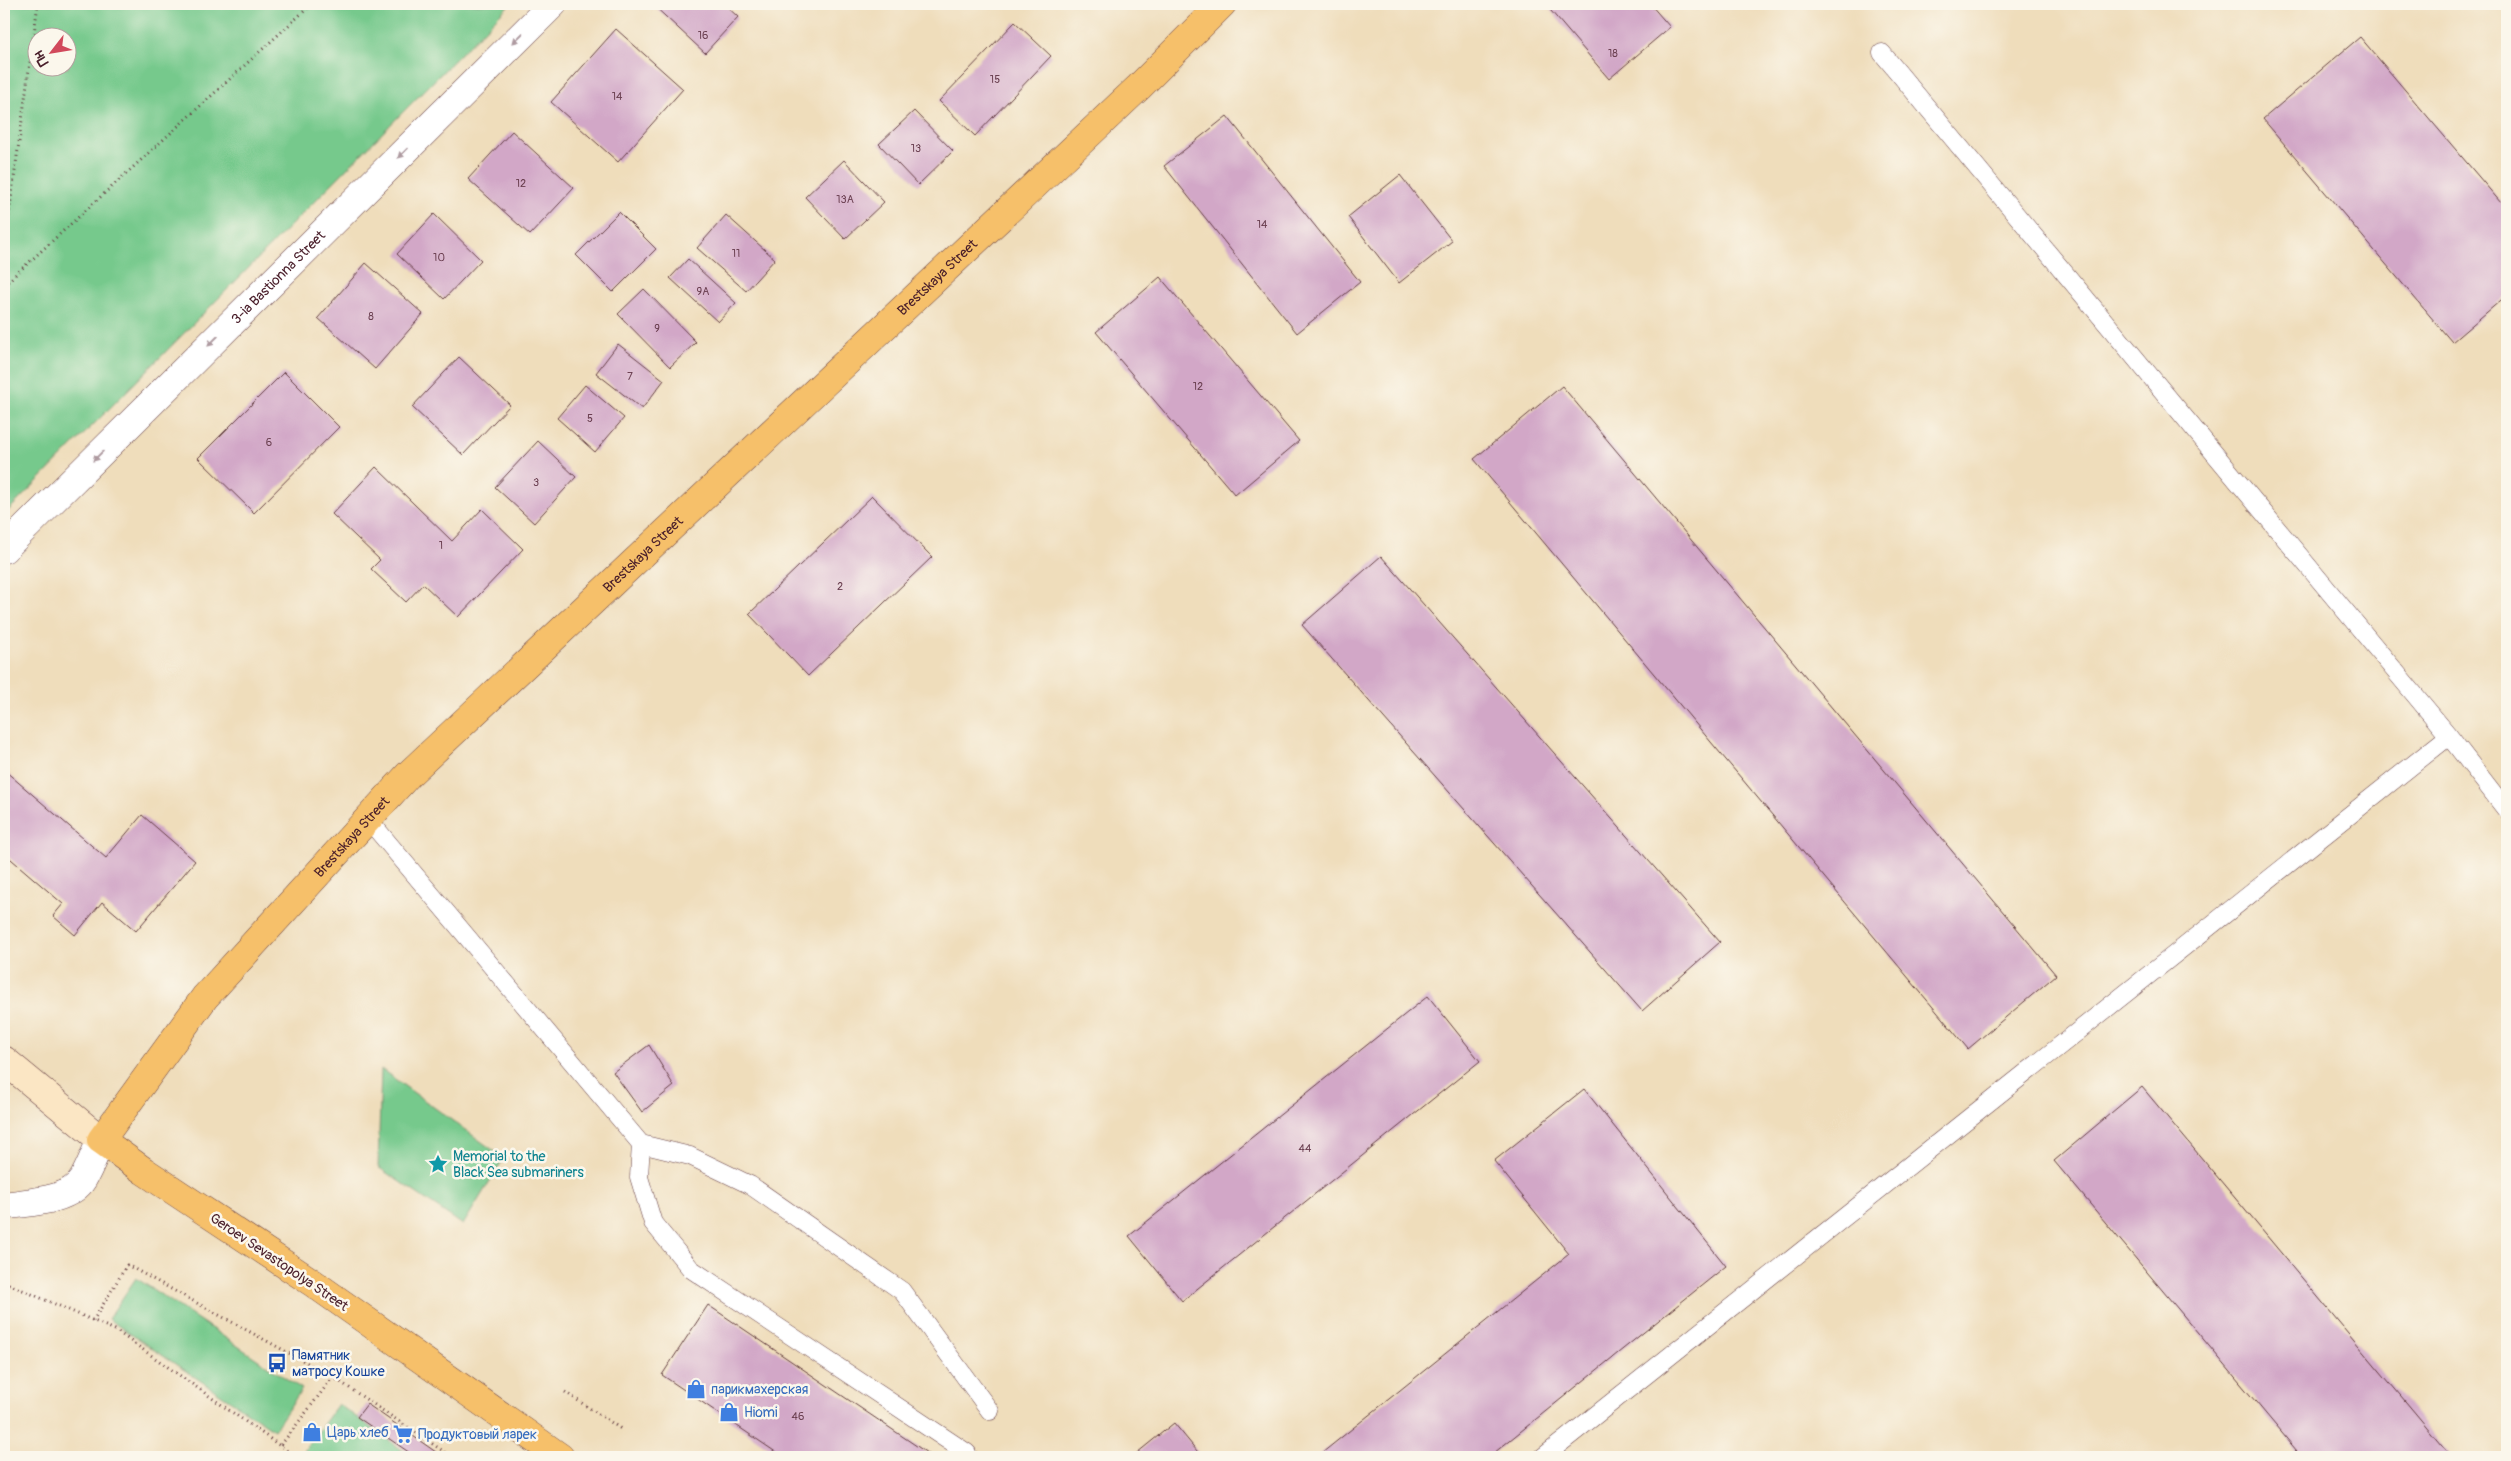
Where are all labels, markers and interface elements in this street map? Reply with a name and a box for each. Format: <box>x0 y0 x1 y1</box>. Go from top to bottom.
north arrow <box>28 28 78 78</box>
house number: 16 <box>698 29 708 42</box>
one-way arrow <box>512 32 524 44</box>
text: Пн <box>30 47 53 69</box>
house number: 18 <box>1608 47 1618 60</box>
house number: 15 <box>990 73 1000 86</box>
house number: 14 <box>612 90 623 103</box>
house number: 13 <box>911 142 921 155</box>
one-way arrow <box>397 146 409 158</box>
house number: 12 <box>516 177 526 190</box>
house number: 13А <box>836 193 854 206</box>
house number: 14 <box>1257 218 1268 231</box>
street label: 3-ia Bastionna Street <box>227 227 329 327</box>
street label: Brestskaya Street <box>893 235 981 319</box>
house number: 11 <box>732 247 740 260</box>
house number: 10 <box>433 251 445 264</box>
house number: 9А <box>697 285 709 298</box>
house number: 8 <box>368 310 374 323</box>
house number: 9 <box>654 322 660 335</box>
one-way arrow <box>207 335 219 347</box>
house number: 7 <box>627 370 633 383</box>
house number: 12 <box>1193 380 1203 393</box>
house number: 5 <box>587 412 593 425</box>
house number: 6 <box>266 436 272 449</box>
one-way arrow <box>92 450 104 462</box>
house number: 3 <box>533 476 539 489</box>
street label: Brestskaya Street <box>599 512 687 596</box>
house number: 1 <box>439 539 443 552</box>
house number: 2 <box>837 580 843 593</box>
street label: Brestskaya Street <box>310 792 393 881</box>
house number: 44 <box>1299 1142 1312 1155</box>
place label: Memorial to the Black Sea submariners <box>453 1148 584 1181</box>
place icon: Memorial to the Black Sea submariners <box>427 1153 449 1175</box>
street label: Geroev Sevastopolya Street <box>207 1209 352 1315</box>
place label: Памятник матросу Кошке <box>292 1347 385 1380</box>
bus stop icon: Памятник матросу Кошке <box>266 1352 288 1374</box>
shop icon: парикмахерская <box>685 1378 707 1400</box>
place label: парикмахерская <box>711 1381 808 1398</box>
shop icon: Hiomi <box>718 1401 740 1423</box>
place label: Hiomi <box>744 1404 778 1421</box>
house number: 46 <box>792 1410 804 1423</box>
shop icon: Царь хлеб <box>301 1421 323 1443</box>
supermarket icon: Продуктовый ларек <box>392 1423 414 1445</box>
place label: Царь хлеб <box>327 1424 389 1441</box>
place label: Продуктовый ларек <box>418 1426 537 1443</box>

